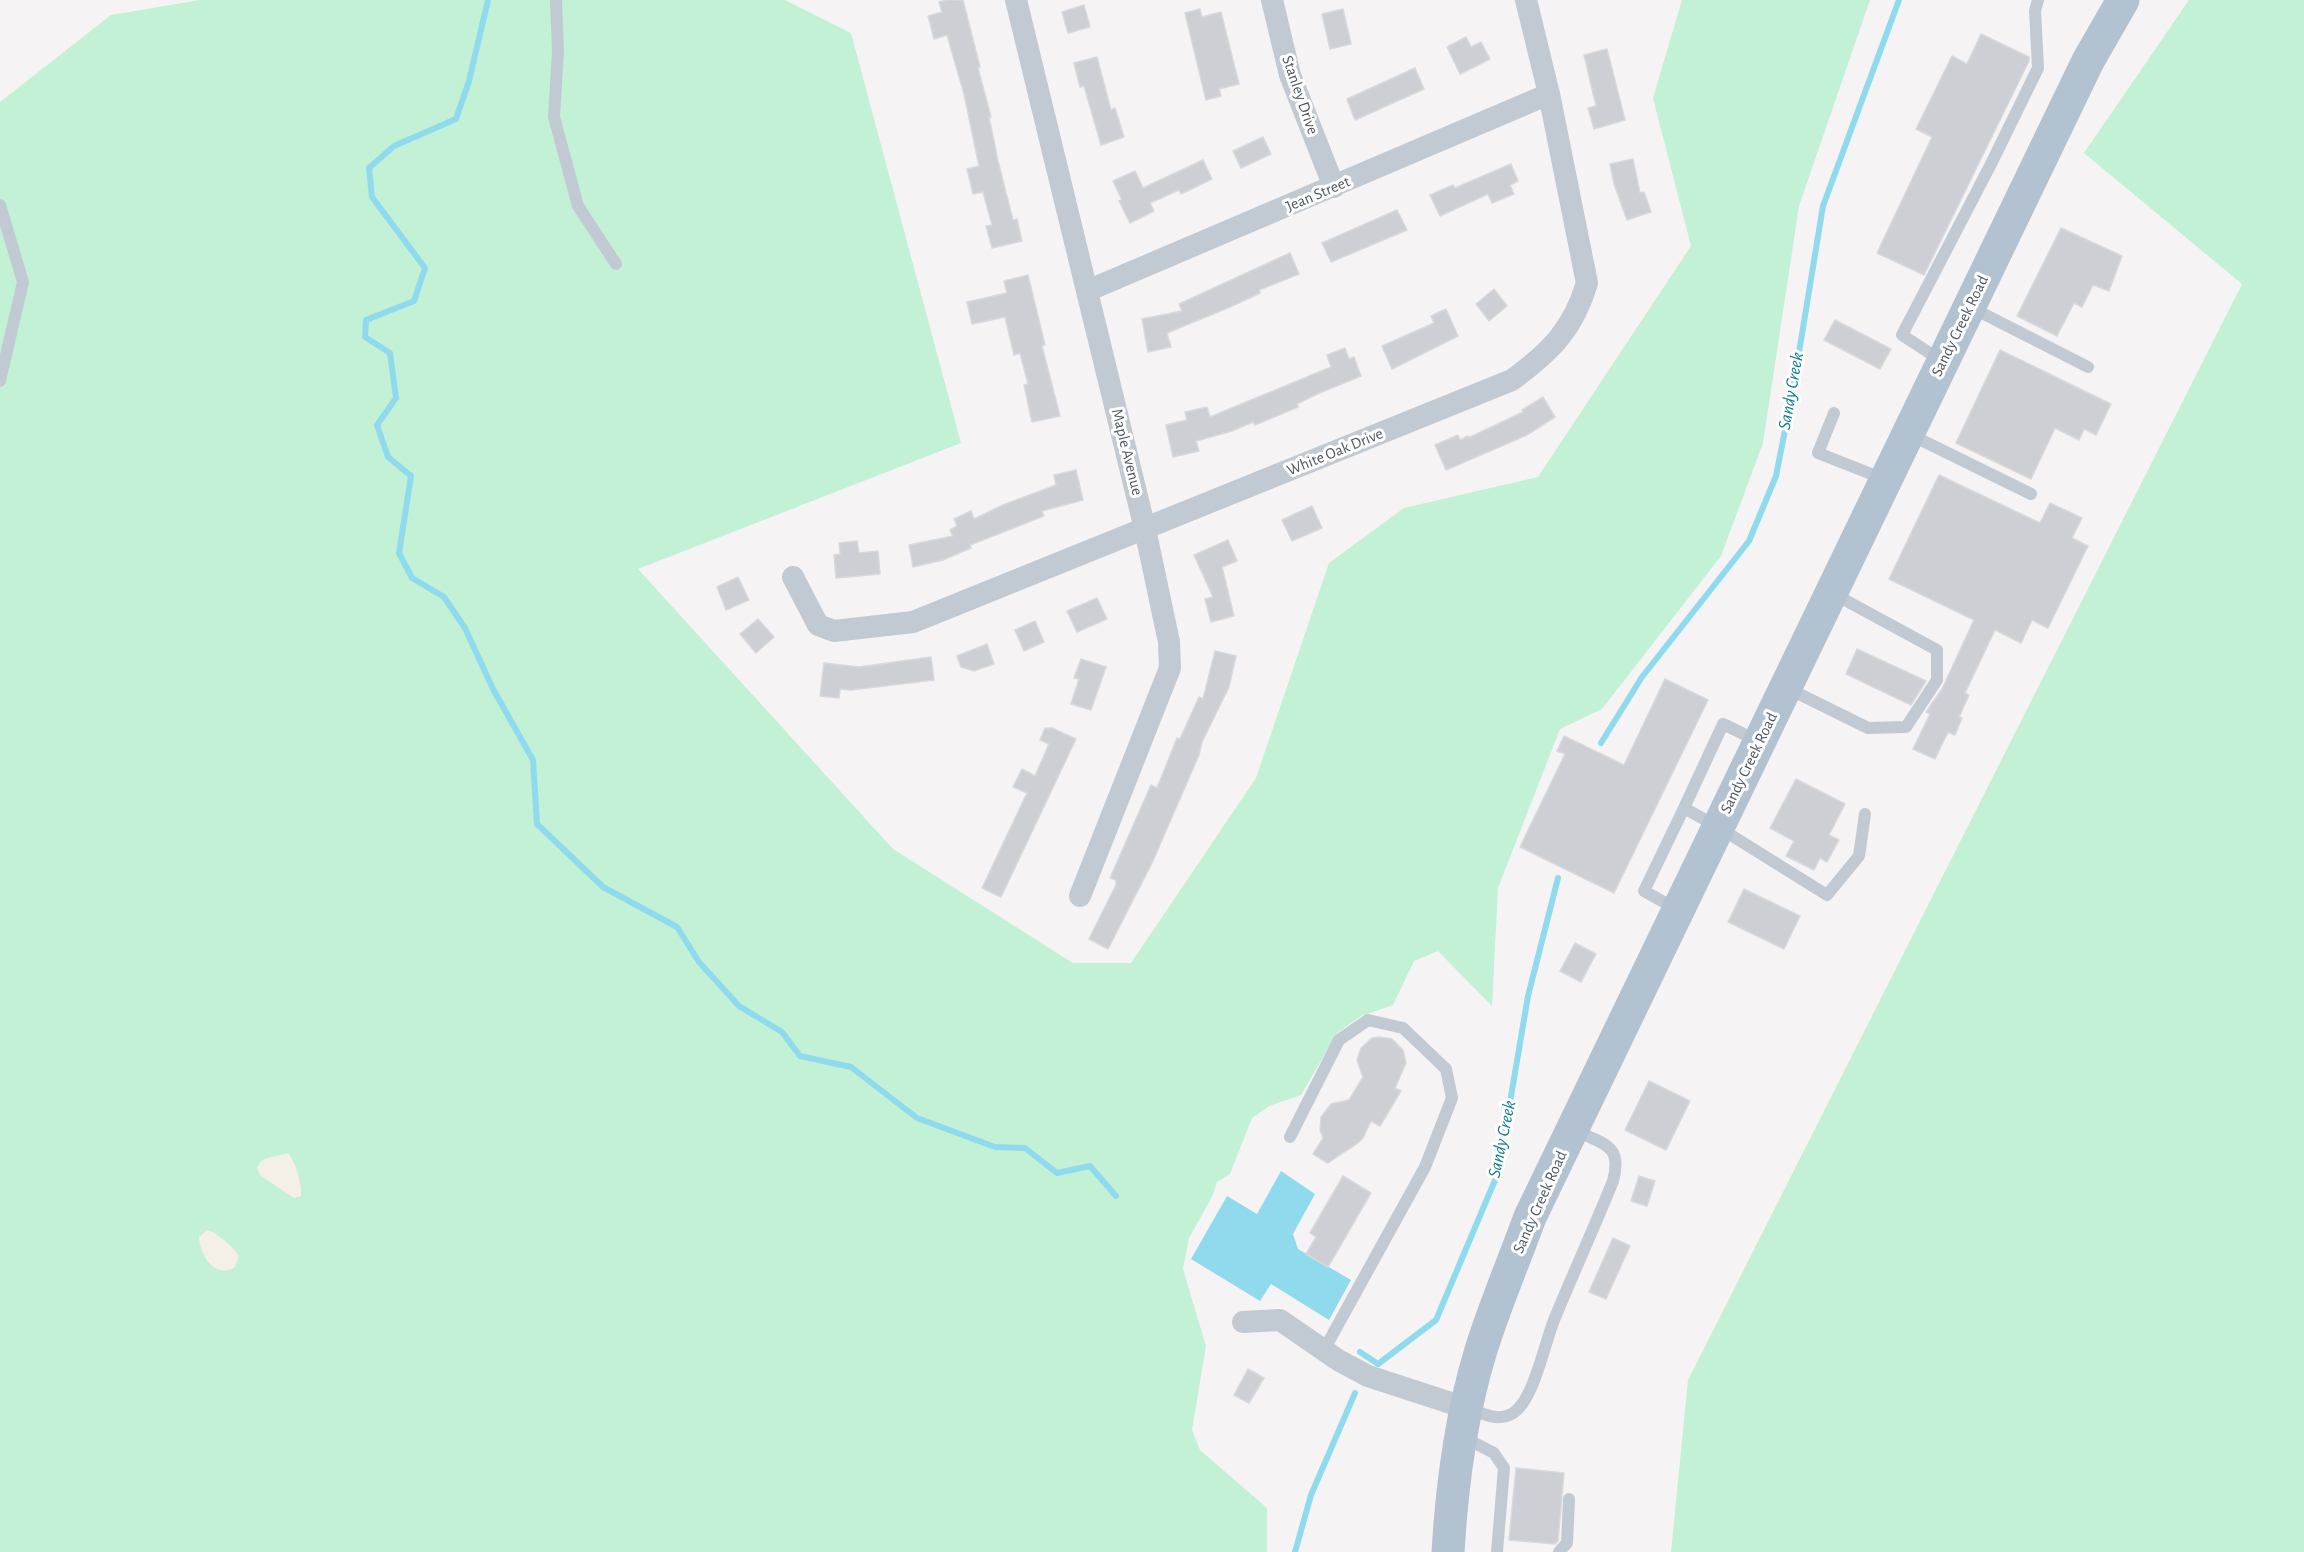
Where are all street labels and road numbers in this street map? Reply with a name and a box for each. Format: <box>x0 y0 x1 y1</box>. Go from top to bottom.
street label: Stanley Drive <box>1278 53 1322 137</box>
street label: Jean Street <box>1283 172 1353 216</box>
street label: Sandy Creek Road <box>1927 272 1993 380</box>
street label: Maple Avenue <box>1107 407 1147 497</box>
street label: White Oak Drive <box>1284 424 1386 480</box>
street label: Sandy Creek Road <box>1716 709 1782 817</box>
street label: Sandy Creek Road <box>1509 1148 1571 1256</box>

